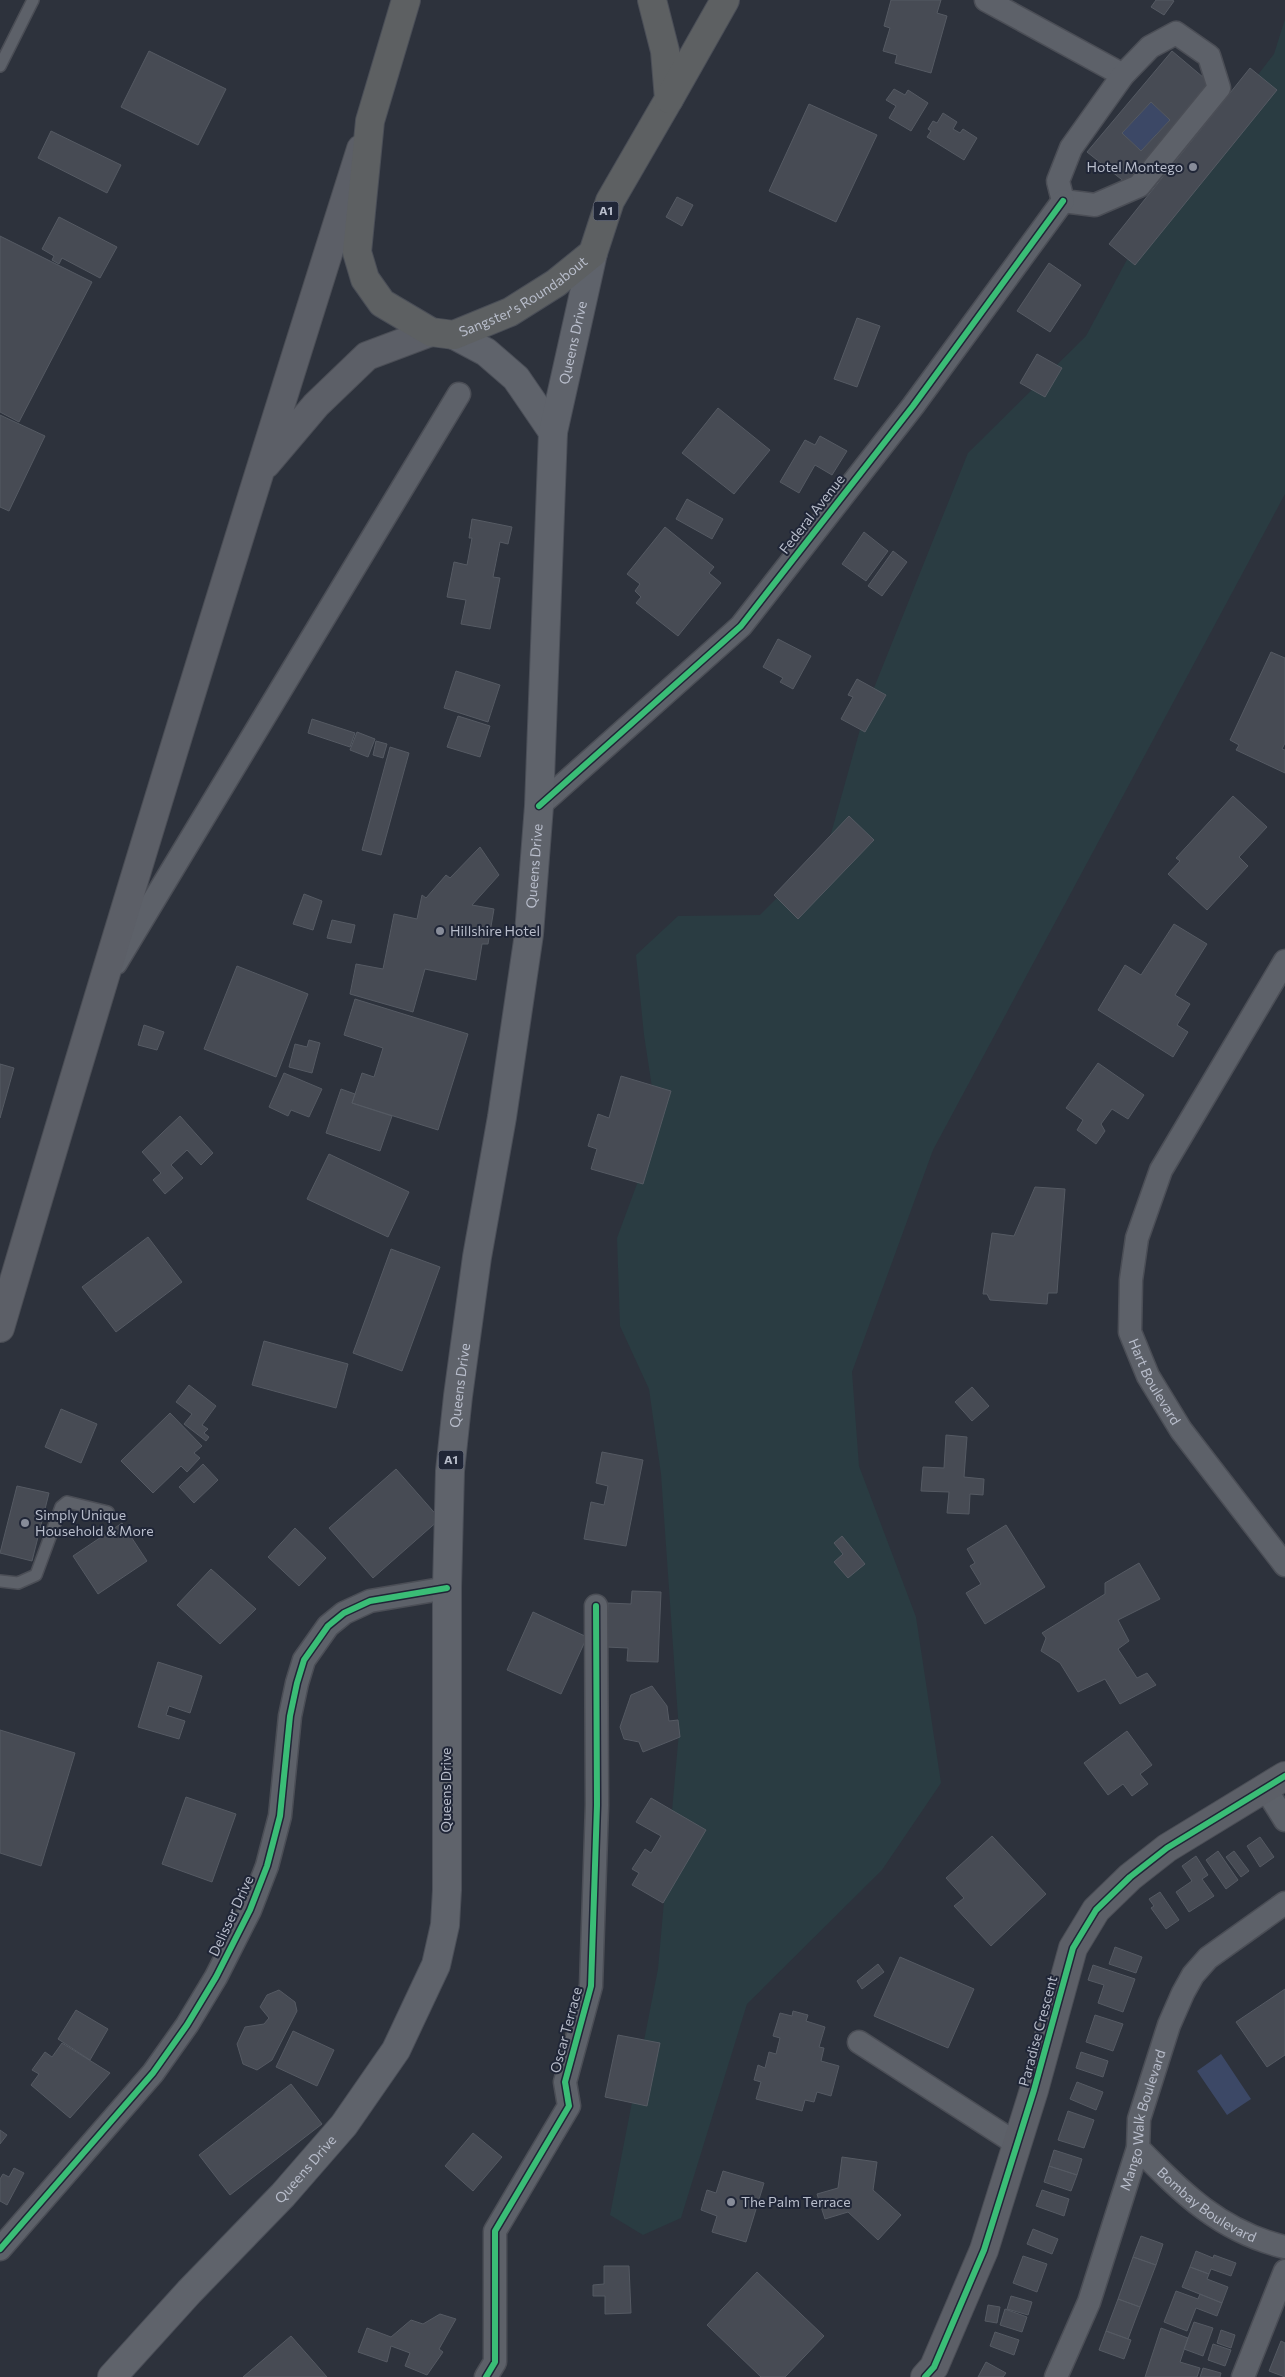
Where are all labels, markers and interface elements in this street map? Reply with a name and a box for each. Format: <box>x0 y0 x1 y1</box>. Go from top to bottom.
place label: Hotel Montego <box>1086 158 1183 175</box>
marker: Hotel Montego <box>1187 161 1199 173</box>
road number: A1 <box>594 202 618 220</box>
street label: Sangster's Roundabout <box>456 252 591 340</box>
street label: Queens Drive <box>555 299 590 386</box>
street label: Federal Avenue <box>775 471 848 557</box>
street label: Queens Drive <box>522 823 546 909</box>
place label: Hillshire Hotel <box>450 922 540 939</box>
marker: Hillshire Hotel <box>434 925 446 937</box>
street label: Hart Boulevard <box>1125 1336 1185 1428</box>
street label: Queens Drive <box>446 1342 473 1429</box>
road number: A1 <box>438 1450 464 1470</box>
place label: Simply Unique Household & More <box>35 1506 154 1539</box>
marker: Simply Unique Household & More <box>19 1517 31 1529</box>
street label: Queens Drive <box>437 1748 454 1832</box>
street label: Delisser Drive <box>204 1873 257 1959</box>
street label: Paradise Crescent <box>1015 1973 1061 2088</box>
street label: Oscar Terrace <box>546 1985 585 2075</box>
street label: Mango Walk Boulevard <box>1116 2047 1169 2193</box>
street label: Queens Drive <box>271 2131 339 2207</box>
street label: Bombay Boulevard <box>1154 2163 1259 2245</box>
place label: The Palm Terrace <box>741 2193 851 2210</box>
marker: The Palm Terrace <box>725 2196 737 2208</box>

